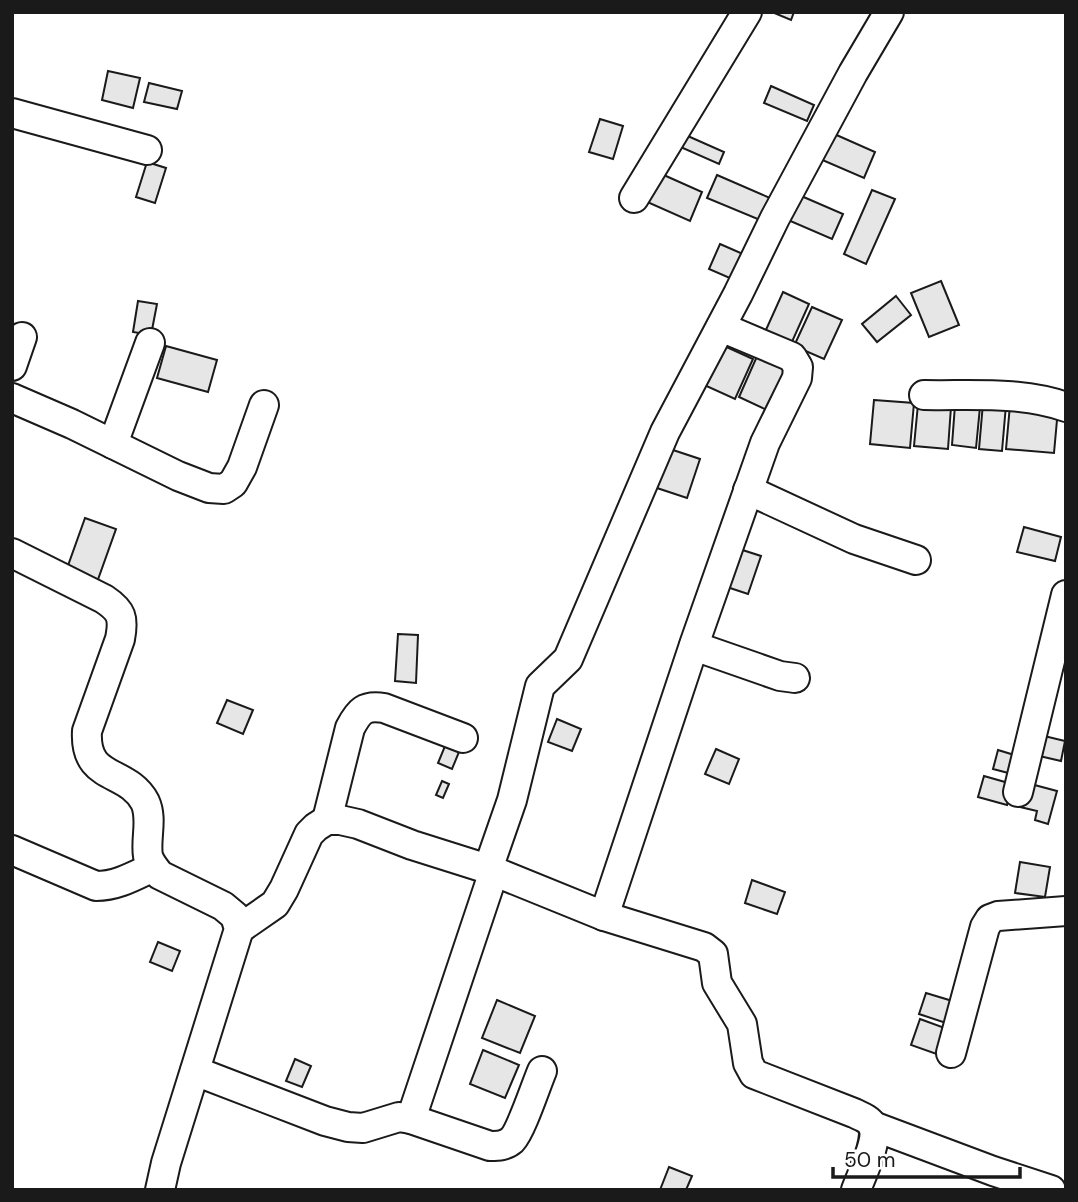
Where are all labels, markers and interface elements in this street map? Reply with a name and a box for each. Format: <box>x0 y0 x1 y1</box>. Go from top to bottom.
scale bar <box>833 1136 1020 1180</box>
text: 50 m <box>844 1146 895 1174</box>

